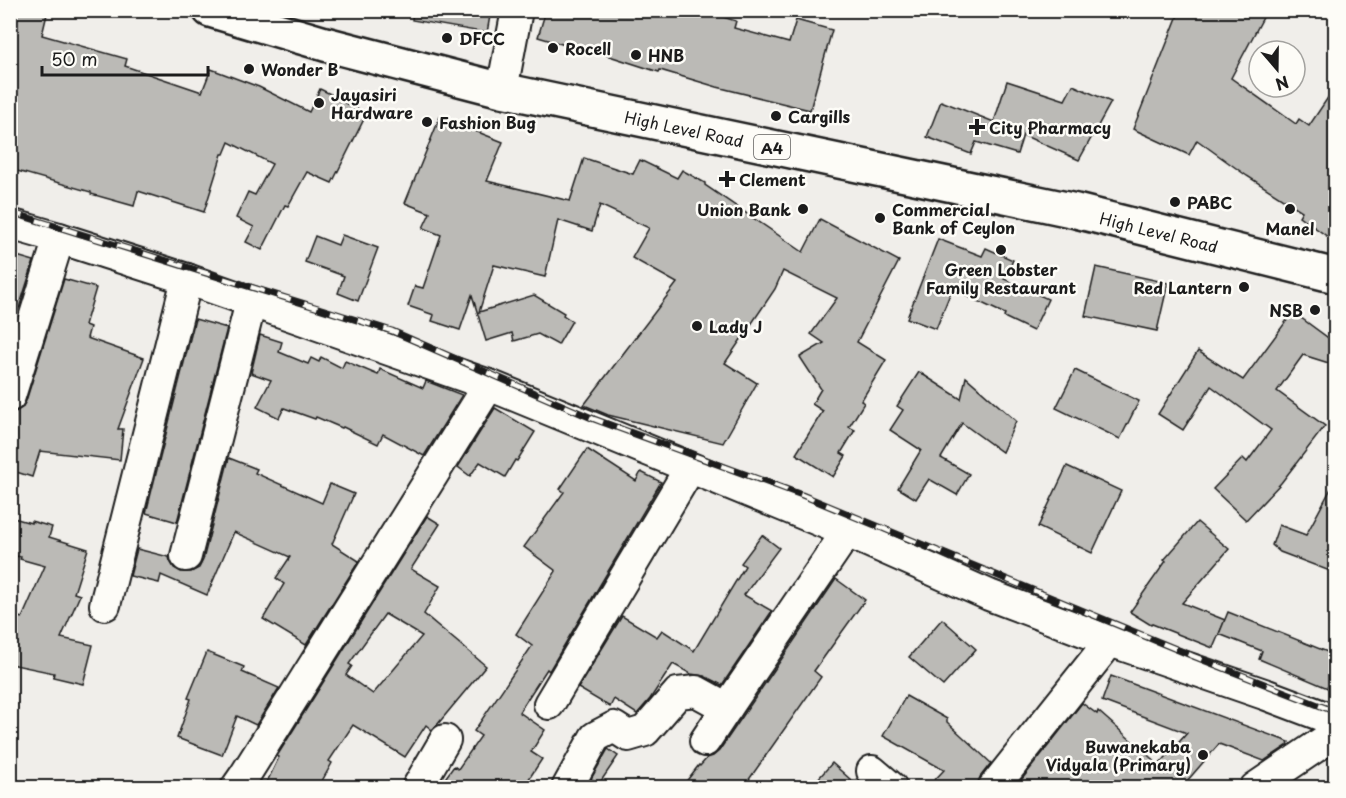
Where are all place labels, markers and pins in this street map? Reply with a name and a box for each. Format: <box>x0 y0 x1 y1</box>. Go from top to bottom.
place label: DFCC <box>459 26 505 50</box>
marker: DFCC <box>440 31 454 45</box>
place label: Rocell <box>565 36 611 60</box>
marker: Rocell <box>546 41 560 55</box>
place label: HNB <box>648 43 684 67</box>
marker: HNB <box>629 48 643 62</box>
place label: Wonder B <box>261 57 339 81</box>
marker: Wonder B <box>242 62 256 76</box>
place label: Jayasiri Hardware <box>331 82 413 124</box>
marker: Jayasiri Hardware <box>312 96 326 110</box>
place label: Cargills <box>788 104 850 128</box>
marker: Cargills <box>769 109 783 123</box>
place label: Fashion Bug <box>439 110 536 134</box>
marker: Fashion Bug <box>420 115 434 129</box>
place label: City Pharmacy <box>989 115 1111 139</box>
marker: City Pharmacy <box>970 120 984 134</box>
place label: Clement <box>739 167 806 191</box>
marker: Clement <box>720 172 734 186</box>
place label: PABC <box>1187 190 1232 214</box>
marker: PABC <box>1168 195 1182 209</box>
place label: Union Bank <box>697 197 791 221</box>
place label: Commercial Bank of Ceylon <box>892 197 1015 239</box>
marker: Union Bank <box>796 202 810 216</box>
marker: Manel <box>1283 202 1297 216</box>
marker: Commercial Bank of Ceylon <box>873 211 887 225</box>
place label: Manel <box>1266 216 1314 240</box>
marker: Green Lobster Family Restaurant <box>994 243 1008 257</box>
place label: Green Lobster Family Restaurant <box>926 257 1076 299</box>
place label: Red Lantern <box>1134 275 1232 299</box>
marker: Red Lantern <box>1237 280 1251 294</box>
place label: NSB <box>1269 298 1303 322</box>
marker: NSB <box>1308 303 1322 317</box>
place label: Lady J <box>709 314 762 338</box>
marker: Lady J <box>690 319 704 333</box>
place label: Buwanekaba Vidyala (Primary) <box>1046 734 1191 776</box>
marker: Buwanekaba Vidyala (Primary) <box>1196 748 1210 762</box>

